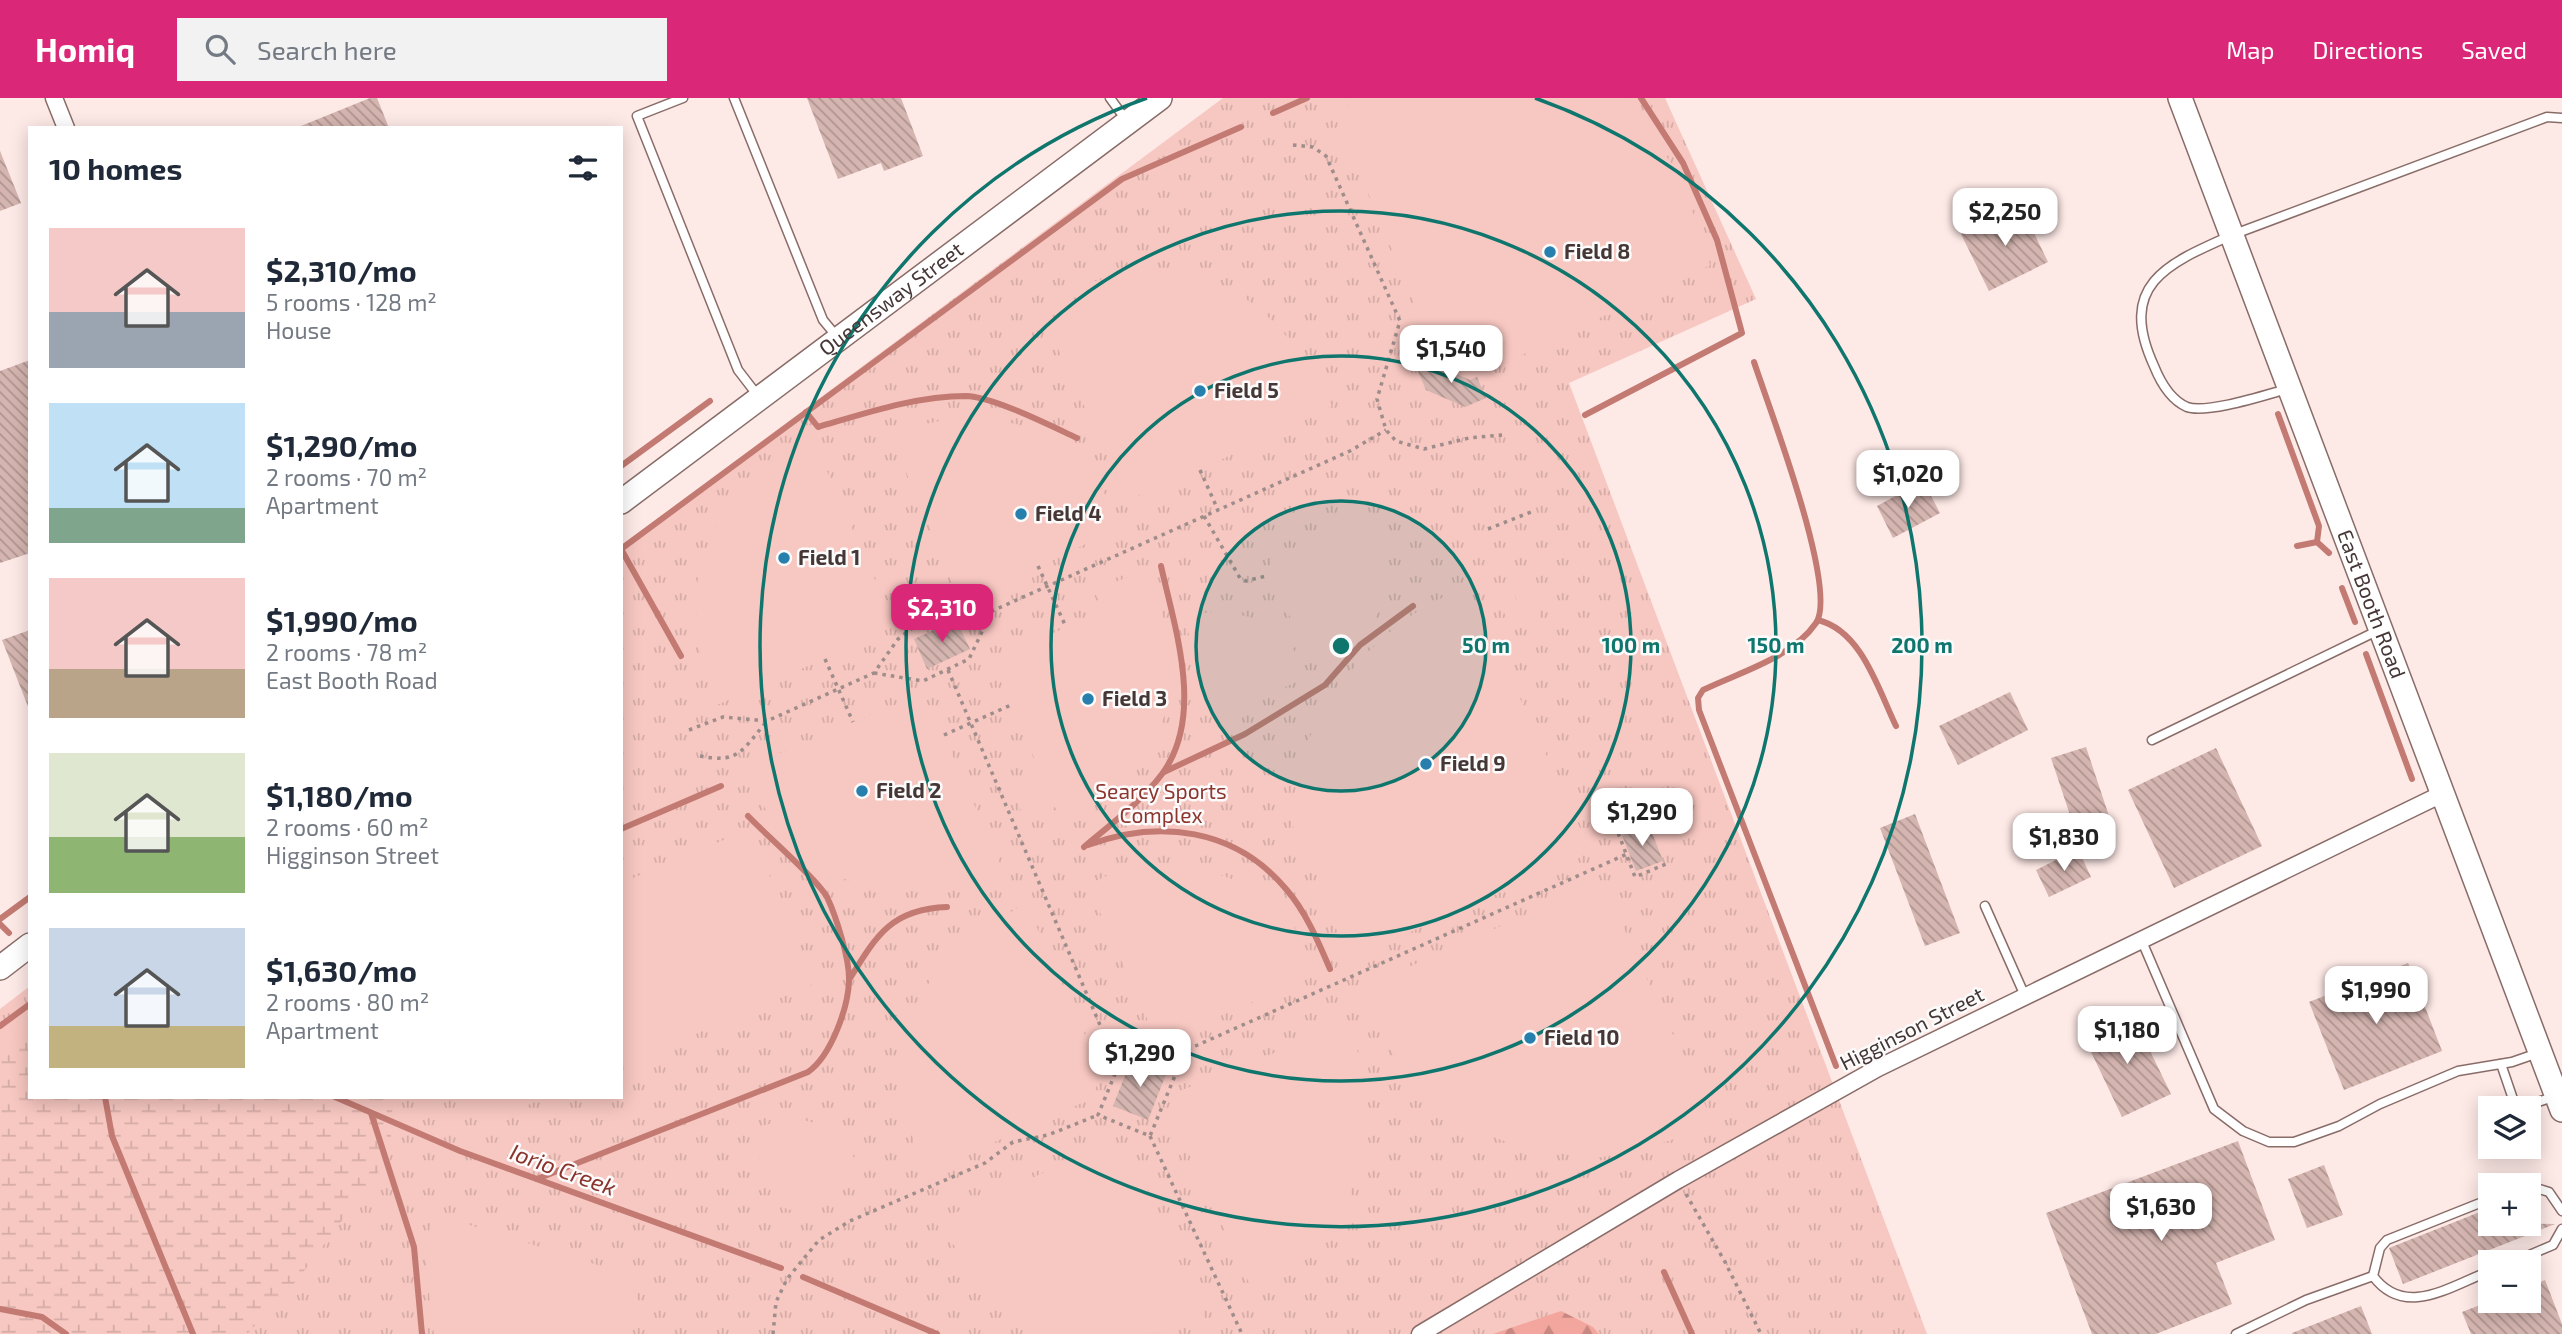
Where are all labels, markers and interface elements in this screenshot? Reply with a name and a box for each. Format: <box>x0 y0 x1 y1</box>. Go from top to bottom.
search box <box>177 18 667 81</box>
text: Homiq <box>35 29 135 69</box>
icon: search <box>201 30 239 68</box>
text: Search here <box>257 34 397 65</box>
text: Map <box>2226 35 2274 64</box>
text: Directions <box>2312 35 2423 64</box>
text: Saved <box>2461 35 2527 64</box>
icon: filters <box>564 149 602 187</box>
text: 10 homes <box>49 150 182 186</box>
pin: $2,250 <box>1948 188 2062 248</box>
text: $2,250 <box>1969 197 2041 225</box>
street label: Queensway Street <box>813 236 968 361</box>
place label: Field 8 <box>1564 238 1630 263</box>
marker: Field 8 <box>1542 244 1558 260</box>
text: $2,310/mo <box>266 252 417 288</box>
icon: home <box>105 256 189 340</box>
text: 5 rooms · 128 m² <box>266 288 437 316</box>
text: House <box>266 316 332 344</box>
pin: $1,540 <box>1394 326 1508 385</box>
text: $1,540 <box>1416 334 1486 362</box>
place label: Field 5 <box>1214 377 1279 402</box>
marker: Field 5 <box>1192 383 1208 399</box>
text: $1,290/mo <box>266 427 417 463</box>
icon: home <box>105 431 189 515</box>
pin: $1,020 <box>1851 450 1965 510</box>
text: $1,020 <box>1872 459 1944 487</box>
text: 2 rooms · 70 m² <box>266 463 427 491</box>
text: Apartment <box>266 491 379 519</box>
place label: Field 4 <box>1035 500 1102 525</box>
marker: Field 4 <box>1013 506 1029 522</box>
street label: East Booth Road <box>2333 526 2412 681</box>
place label: Field 1 <box>798 544 860 569</box>
marker: Field 1 <box>776 550 792 566</box>
pin: $2,310 <box>885 584 999 644</box>
text: $2,310 <box>907 593 977 621</box>
text: $1,990/mo <box>266 602 418 638</box>
icon: home <box>105 606 189 690</box>
text: 50 m <box>1462 632 1510 657</box>
text: 100 m <box>1602 632 1660 657</box>
text: 150 m <box>1748 632 1804 657</box>
text: 200 m <box>1891 632 1953 657</box>
centre of rings <box>1329 634 1353 658</box>
text: 2 rooms · 78 m² <box>266 638 427 666</box>
text: East Booth Road <box>266 666 438 694</box>
place label: Field 3 <box>1102 685 1167 710</box>
marker: Field 3 <box>1080 691 1096 707</box>
place label: Field 9 <box>1440 750 1506 775</box>
marker: Field 9 <box>1418 756 1434 772</box>
text: $1,180/mo <box>266 777 413 813</box>
place label: Field 2 <box>876 777 942 802</box>
park label: Searcy Sports Complex <box>1095 778 1227 827</box>
icon: home <box>105 781 189 865</box>
marker: Field 2 <box>854 783 870 799</box>
pin: $1,290 <box>1585 788 1699 848</box>
text: $1,290 <box>1607 797 1677 825</box>
text: 2 rooms · 60 m² <box>266 813 428 841</box>
pin: $1,830 <box>2007 814 2121 873</box>
text: $1,830 <box>2029 822 2099 850</box>
text: Higginson Street <box>266 841 439 869</box>
text: $1,630/mo <box>266 952 417 988</box>
icon: home <box>105 956 189 1040</box>
pin: $1,990 <box>2319 967 2433 1026</box>
text: $1,990 <box>2341 975 2411 1003</box>
street label: Higginson Street <box>1835 981 1987 1075</box>
text: 2 rooms · 80 m² <box>266 988 429 1016</box>
pin: $1,180 <box>2070 1006 2184 1066</box>
text: $1,180 <box>2094 1015 2160 1043</box>
text: Apartment <box>266 1016 379 1044</box>
place label: Field 10 <box>1544 1024 1620 1049</box>
pin: $1,290 <box>1083 1030 1197 1089</box>
marker: Field 10 <box>1522 1030 1538 1046</box>
text: $1,290 <box>1105 1038 1175 1066</box>
map controls <box>2478 1096 2541 1313</box>
button: layers <box>2478 1096 2541 1159</box>
water label: Iorio Creek <box>507 1137 620 1201</box>
button: + <box>2478 1173 2541 1236</box>
pin: $1,630 <box>2104 1184 2218 1243</box>
text: $1,630 <box>2126 1192 2196 1220</box>
button: − <box>2478 1250 2541 1313</box>

